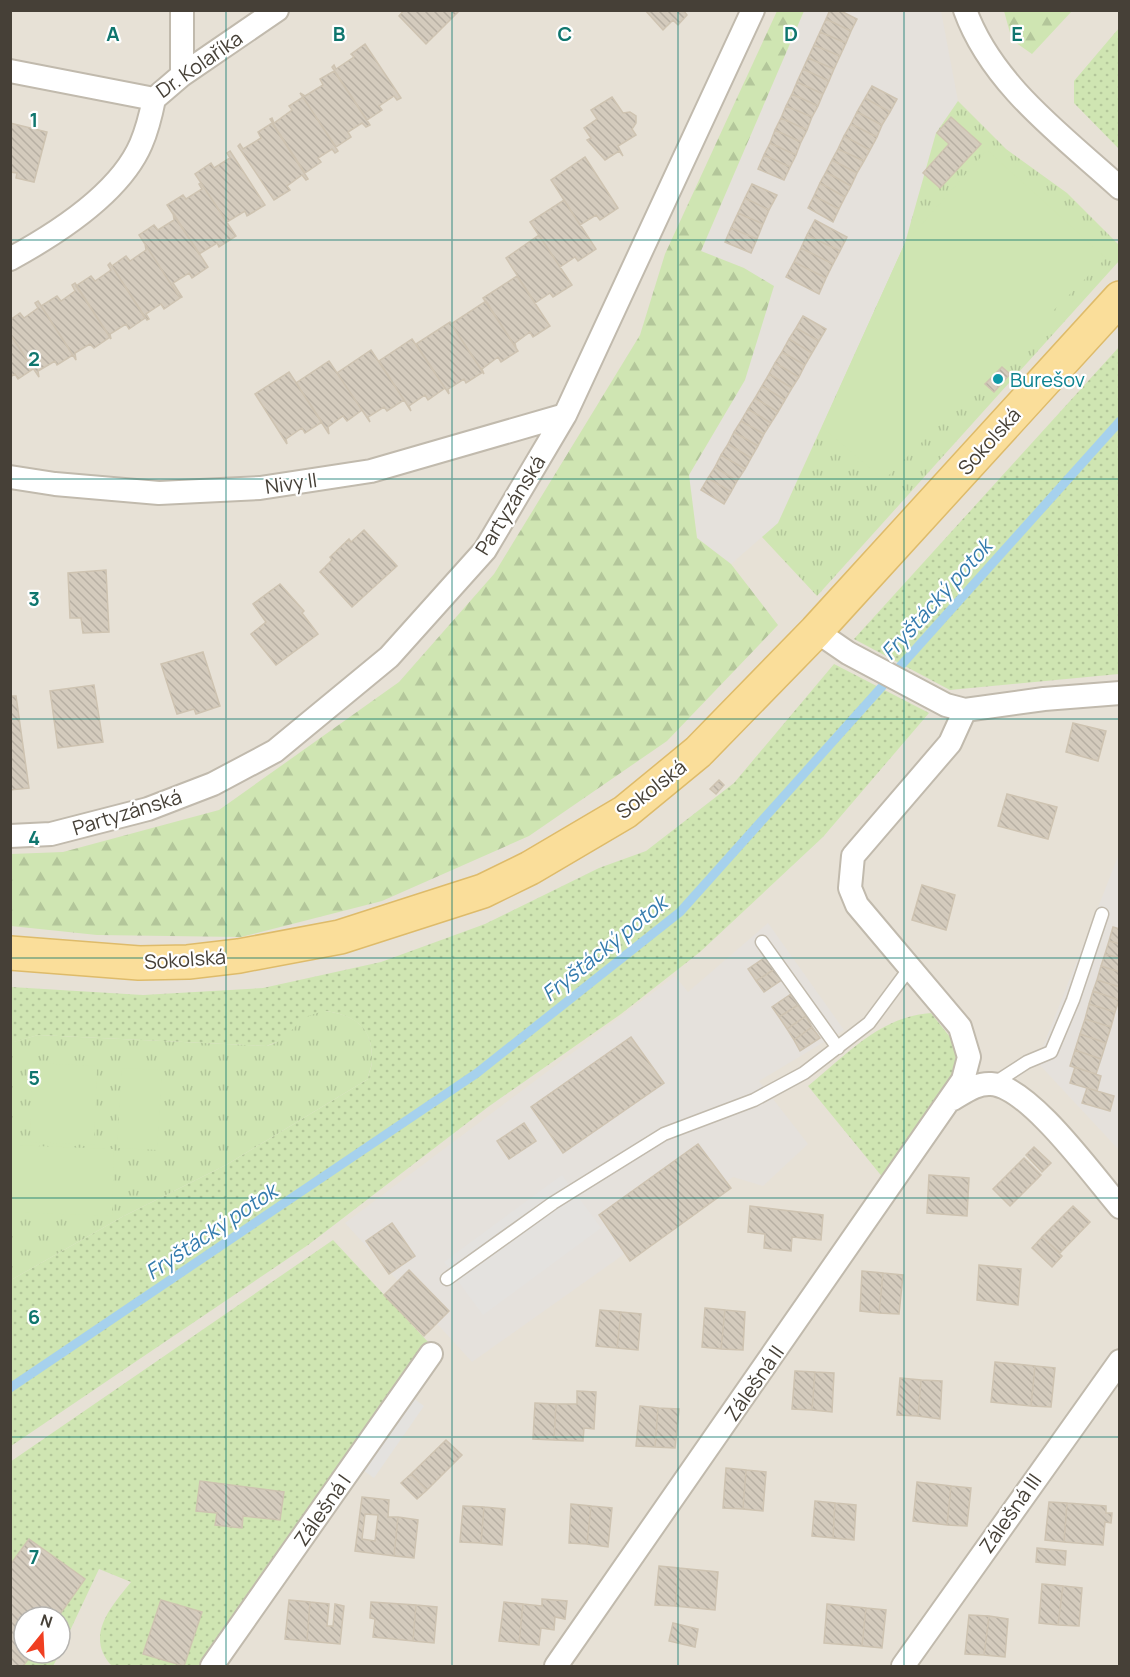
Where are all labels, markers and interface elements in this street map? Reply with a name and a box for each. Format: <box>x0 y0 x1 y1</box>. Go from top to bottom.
text: A <box>106 20 120 47</box>
text: B <box>333 20 346 47</box>
text: C <box>558 20 572 47</box>
text: D <box>784 20 798 47</box>
text: E <box>1011 20 1023 47</box>
street label: Dr. Kolaříka <box>150 24 248 104</box>
text: 1 <box>30 106 38 133</box>
text: 2 <box>28 345 40 372</box>
place label: Burešov <box>1010 366 1085 393</box>
marker: Burešov <box>991 372 1005 386</box>
street label: Sokolská <box>952 402 1026 480</box>
street label: Partyzánská <box>469 450 551 560</box>
street label: Nivy II <box>263 466 319 500</box>
water label: Fryštácký potok <box>874 531 999 665</box>
text: 3 <box>28 585 40 612</box>
street label: Sokolská <box>610 753 692 825</box>
street label: Partyzánská <box>69 783 185 841</box>
text: 4 <box>28 824 40 851</box>
water label: Fryštácký potok <box>536 887 674 1007</box>
street label: Sokolská <box>143 943 227 975</box>
text: 5 <box>28 1064 40 1091</box>
water label: Fryštácký potok <box>140 1175 284 1285</box>
text: 6 <box>28 1303 40 1330</box>
street label: Zálešná II <box>718 1340 790 1426</box>
street label: Zálešná III <box>973 1468 1047 1558</box>
street label: Zálešná I <box>287 1469 357 1551</box>
text: 7 <box>29 1543 39 1570</box>
north arrow <box>12 1605 72 1665</box>
text: N <box>38 1608 56 1633</box>

